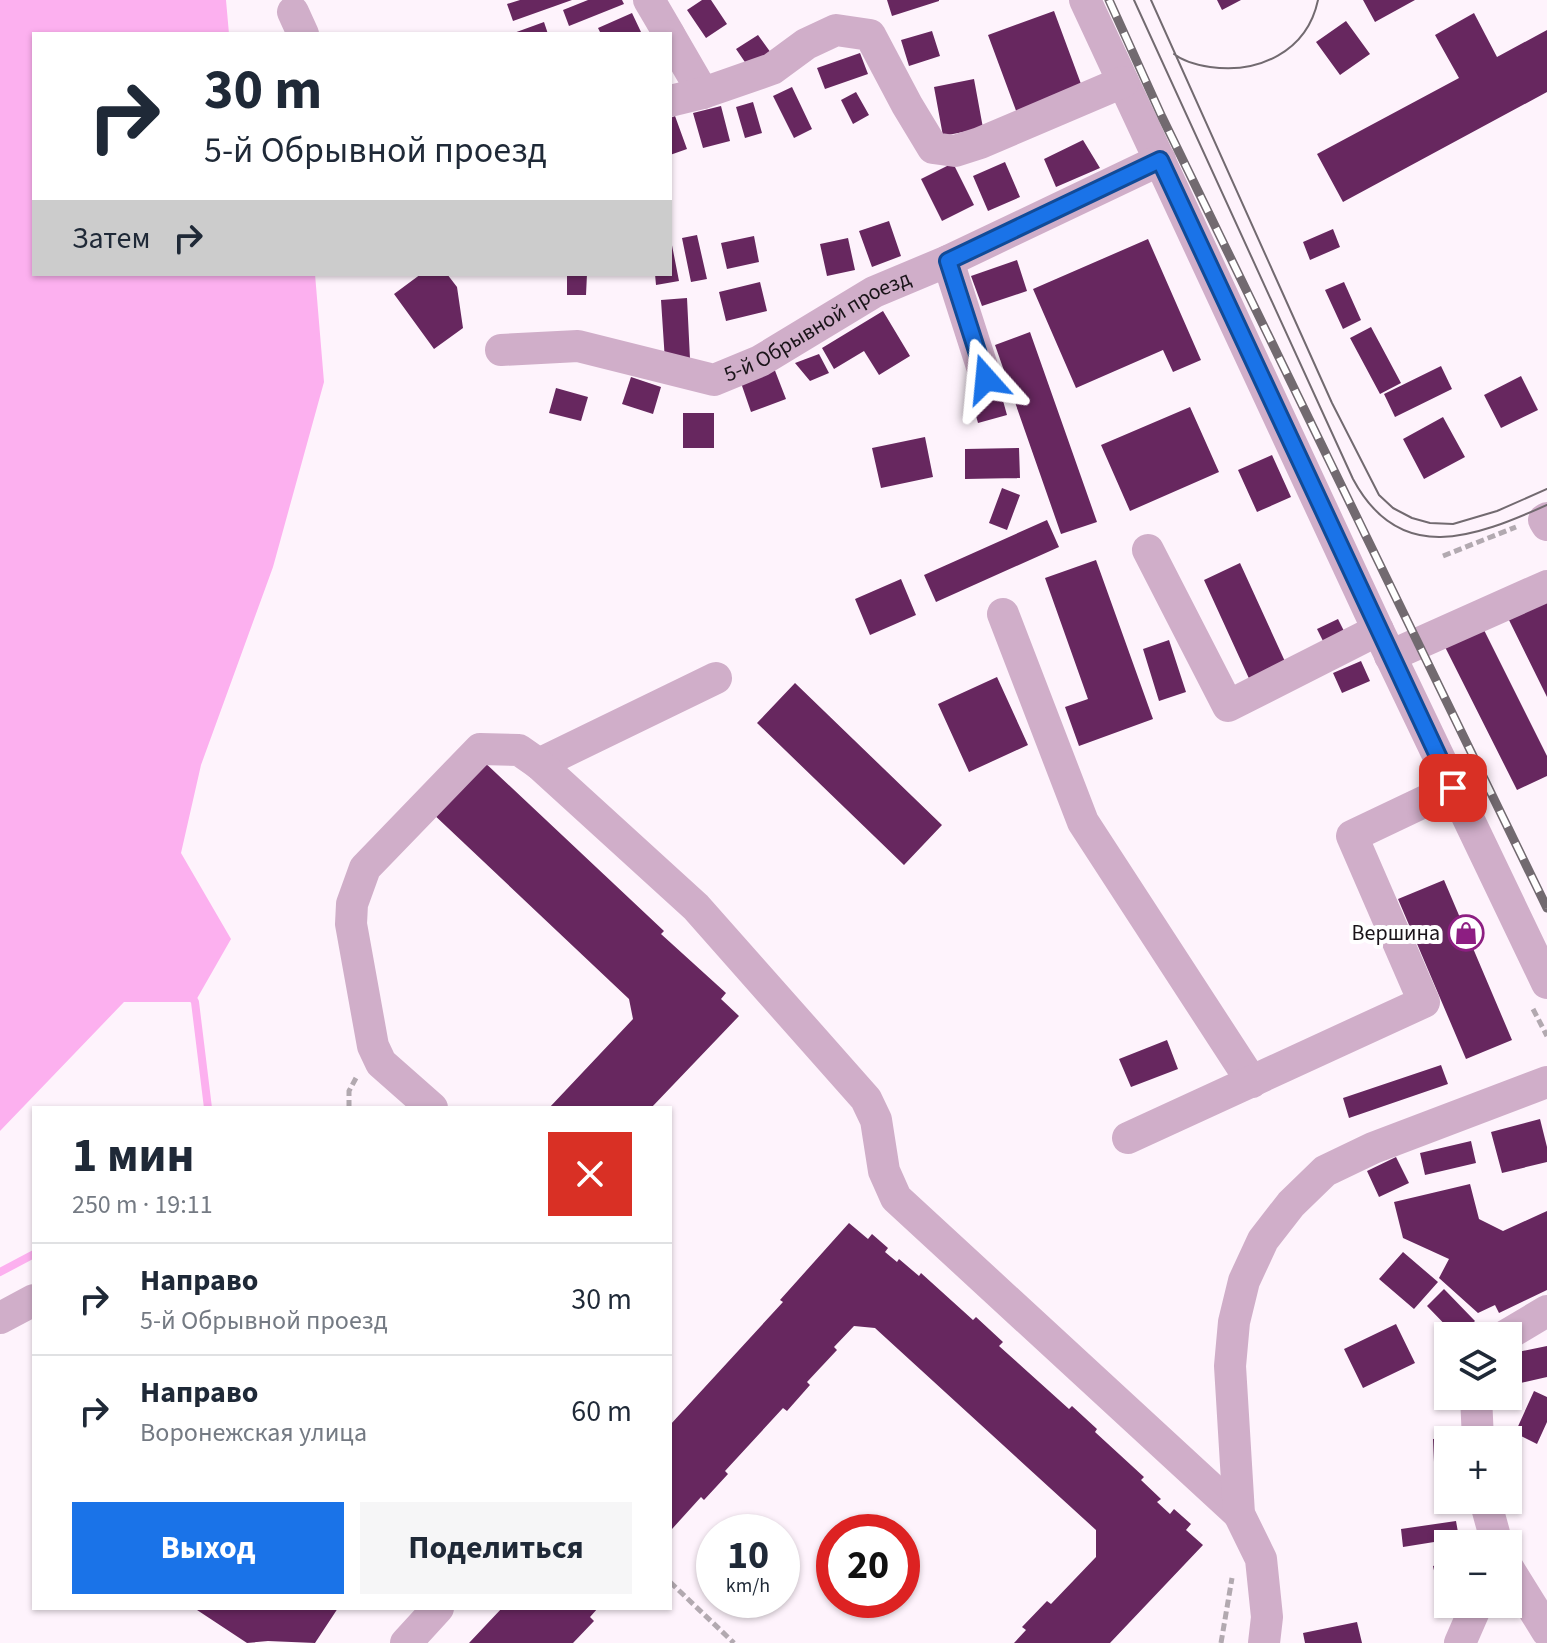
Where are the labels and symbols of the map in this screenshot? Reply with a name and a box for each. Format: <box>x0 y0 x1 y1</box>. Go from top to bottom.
street label: 5-й Обрывной проезд <box>719 262 916 390</box>
position arrow <box>944 337 1028 421</box>
pin <box>1419 754 1487 822</box>
shop icon: Вершина <box>1447 914 1485 952</box>
place label: Вершина <box>1352 917 1440 949</box>
speed limit sign: 20 <box>816 1514 920 1618</box>

